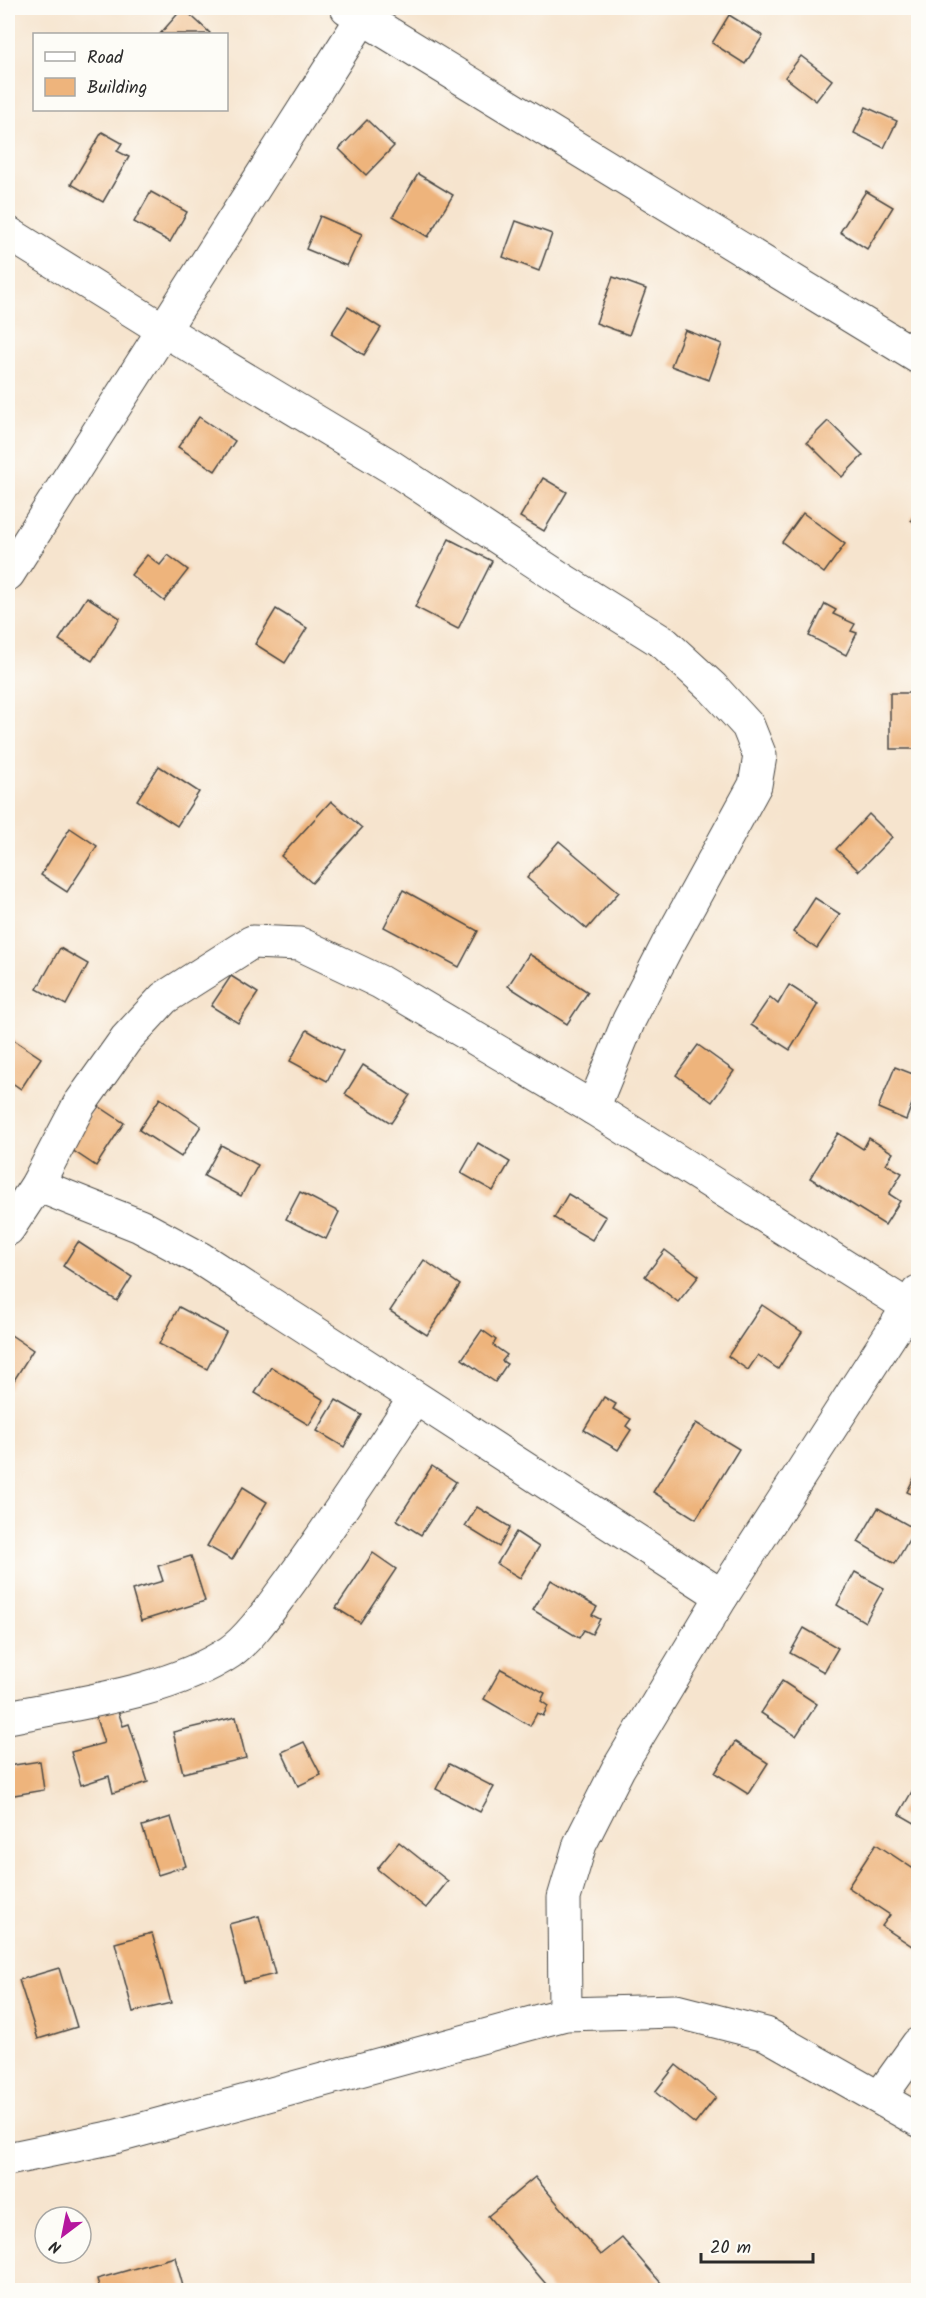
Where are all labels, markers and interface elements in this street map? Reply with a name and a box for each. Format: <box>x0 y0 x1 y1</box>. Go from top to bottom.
legend <box>33 33 228 111</box>
text: Road <box>87 44 124 73</box>
text: Building <box>87 74 147 103</box>
north arrow <box>33 2205 93 2265</box>
scale bar <box>701 2226 814 2264</box>
text: N <box>45 2233 67 2260</box>
text: 20 m <box>710 2234 751 2263</box>

